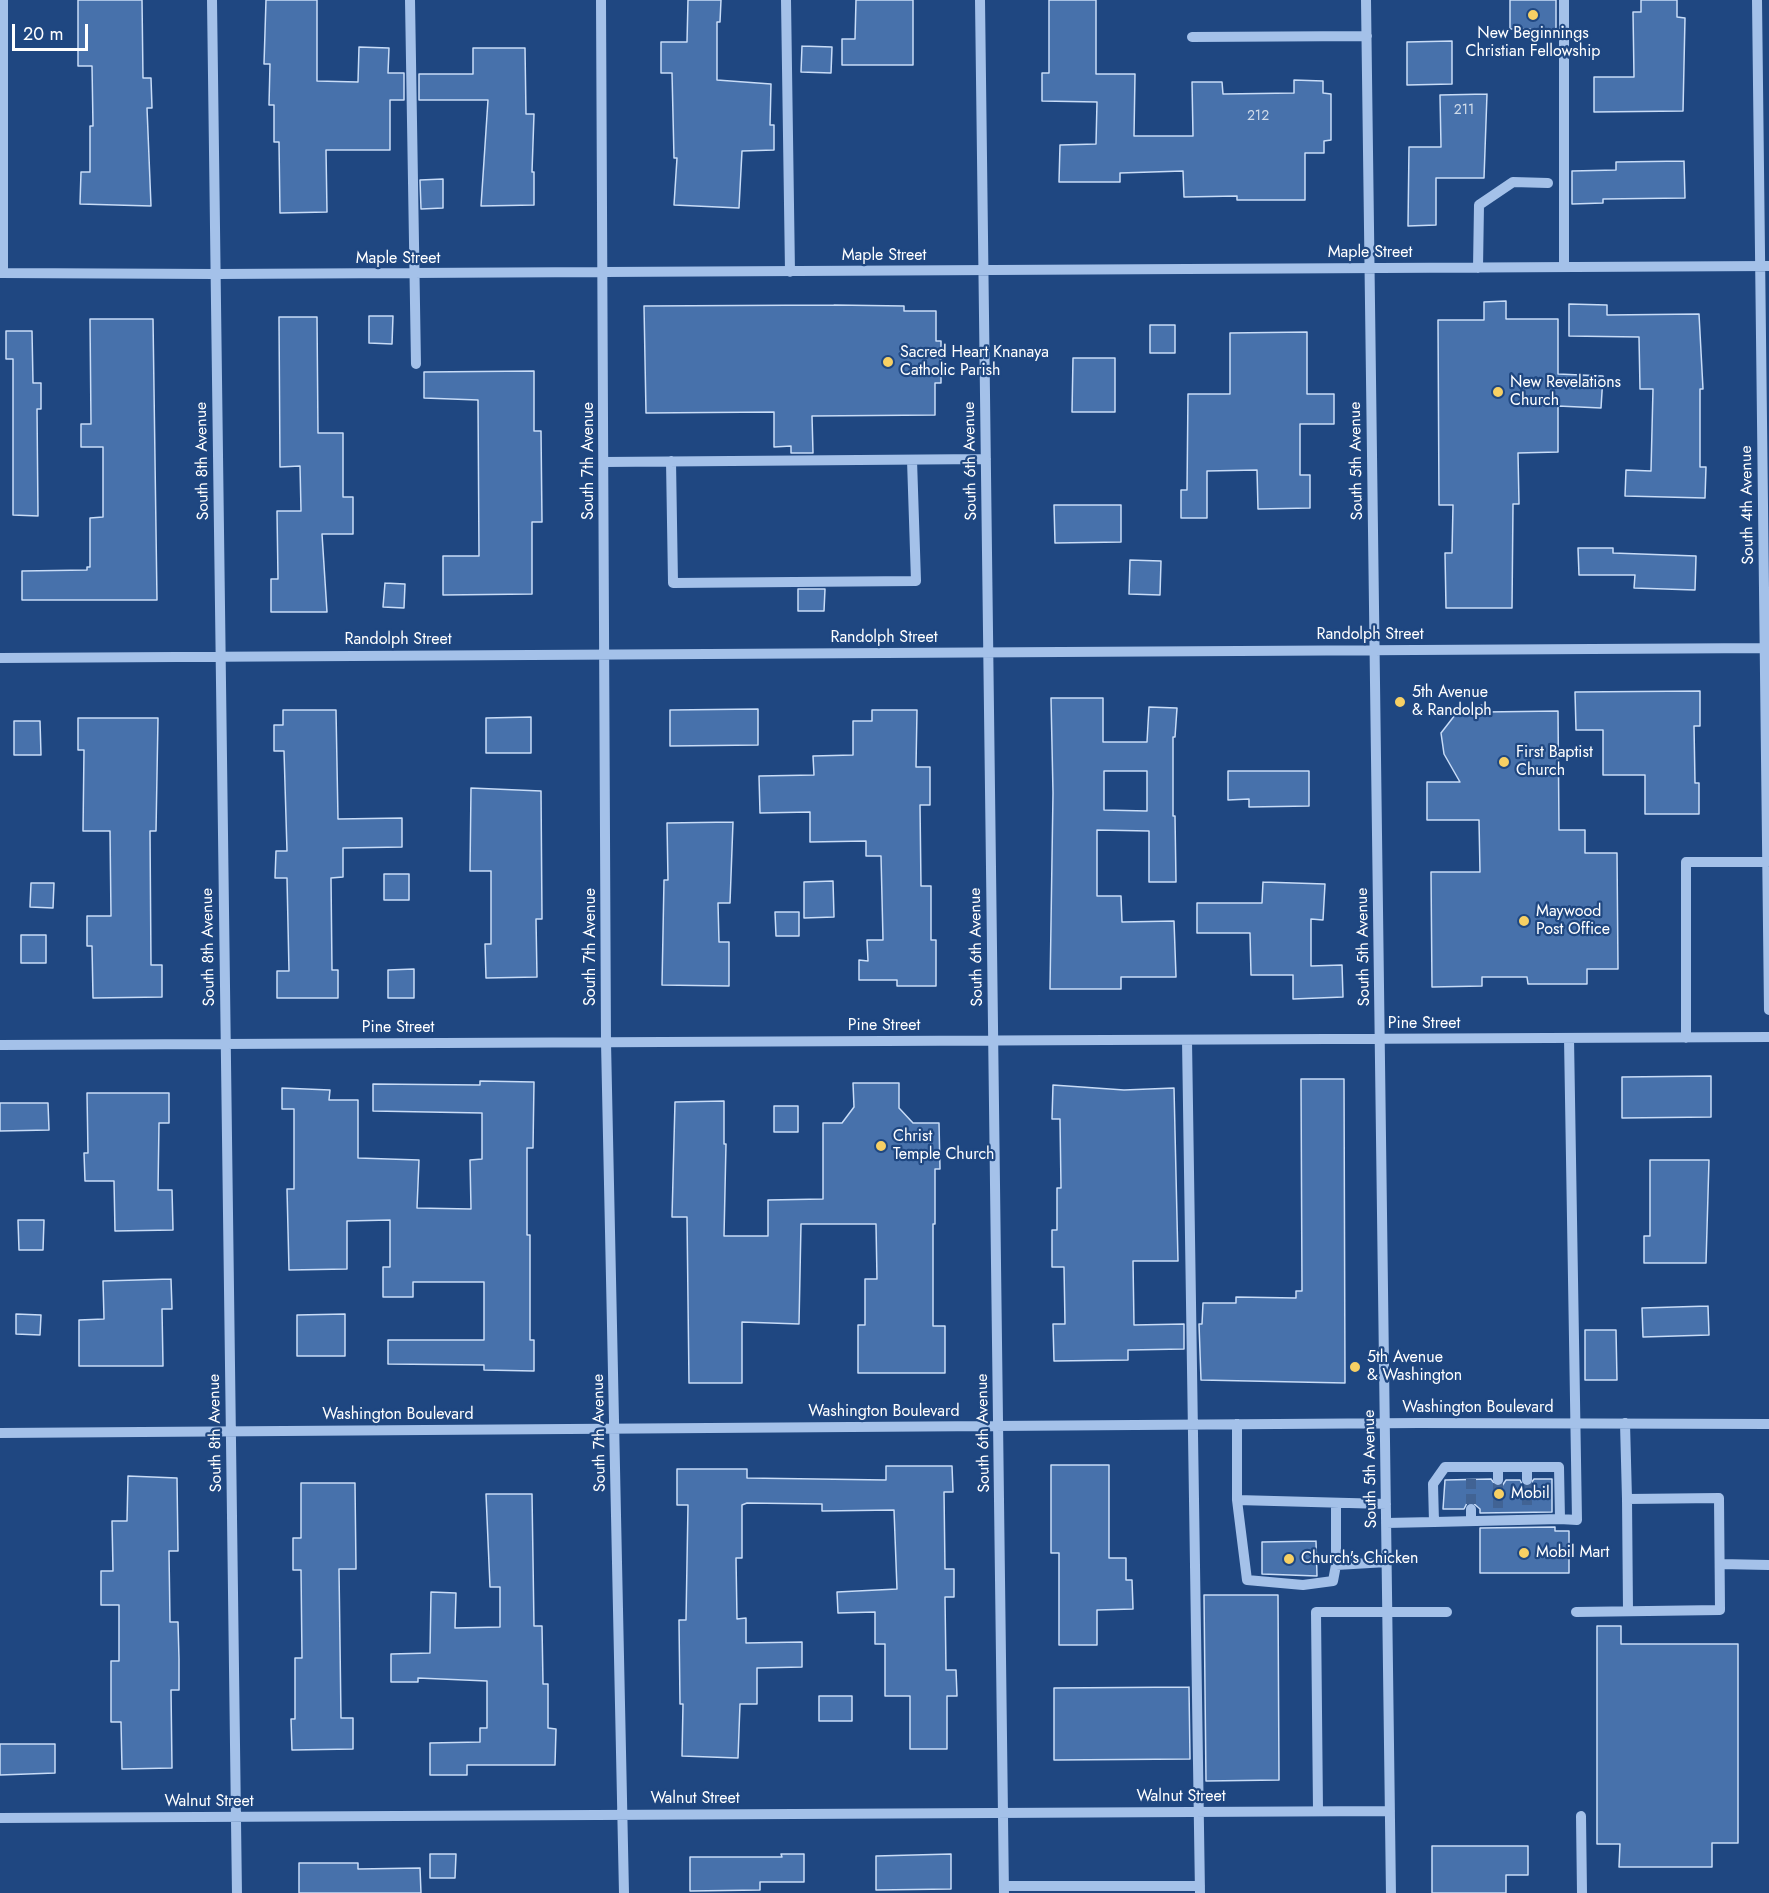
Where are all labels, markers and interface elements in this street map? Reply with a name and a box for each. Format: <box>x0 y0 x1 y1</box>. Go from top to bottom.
marker: New Beginnings Christian Fellowship <box>1526 8 1540 22</box>
scale bar <box>15 12 92 50</box>
text: 20 m <box>23 21 63 47</box>
place label: New Beginnings Christian Fellowship <box>1466 24 1600 62</box>
house number: 211 <box>1454 103 1474 119</box>
house number: 212 <box>1247 109 1269 125</box>
street label: Maple Street <box>1328 243 1412 263</box>
street label: Maple Street <box>842 246 926 266</box>
street label: Maple Street <box>356 249 440 269</box>
place label: Sacred Heart Knanaya Catholic Parish <box>900 343 1049 381</box>
marker: Sacred Heart Knanaya Catholic Parish <box>881 355 895 369</box>
place label: New Revelations Church <box>1510 373 1621 411</box>
marker: New Revelations Church <box>1491 385 1505 399</box>
street label: South 6th Avenue <box>960 401 982 521</box>
street label: South 5th Avenue <box>1346 401 1368 521</box>
street label: South 8th Avenue <box>192 402 214 520</box>
street label: South 7th Avenue <box>579 402 599 520</box>
street label: South 4th Avenue <box>1737 445 1759 565</box>
street label: Randolph Street <box>1316 625 1424 645</box>
street label: Randolph Street <box>830 628 938 648</box>
street label: Randolph Street <box>344 630 452 650</box>
place label: 5th Avenue & Randolph <box>1412 683 1492 721</box>
marker: 5th Avenue & Randolph <box>1393 695 1407 709</box>
place label: First Baptist Church <box>1516 743 1593 781</box>
marker: First Baptist Church <box>1497 755 1511 769</box>
street label: South 6th Avenue <box>966 887 988 1007</box>
street label: South 5th Avenue <box>1353 887 1375 1007</box>
street label: South 8th Avenue <box>198 888 220 1006</box>
street label: South 7th Avenue <box>581 888 601 1006</box>
place label: Maywood Post Office <box>1536 902 1610 940</box>
marker: Maywood Post Office <box>1517 914 1531 928</box>
street label: Pine Street <box>1388 1014 1460 1034</box>
street label: Pine Street <box>848 1016 920 1036</box>
street label: Pine Street <box>362 1018 434 1038</box>
place label: Christ Temple Church <box>893 1127 994 1165</box>
marker: Christ Temple Church <box>874 1139 888 1153</box>
place label: 5th Avenue & Washington <box>1367 1348 1462 1386</box>
marker: 5th Avenue & Washington <box>1348 1360 1362 1374</box>
street label: South 6th Avenue <box>973 1373 995 1493</box>
street label: South 8th Avenue <box>205 1374 227 1492</box>
street label: South 7th Avenue <box>589 1374 611 1492</box>
street label: Washington Boulevard <box>1402 1398 1554 1418</box>
street label: Washington Boulevard <box>808 1402 960 1422</box>
street label: Washington Boulevard <box>322 1405 474 1425</box>
street label: South 5th Avenue <box>1360 1409 1382 1529</box>
place label: Mobil <box>1511 1484 1550 1504</box>
marker: Mobil <box>1492 1487 1506 1501</box>
place label: Mobil Mart <box>1536 1543 1609 1563</box>
marker: Mobil Mart <box>1517 1546 1531 1560</box>
place label: Church's Chicken <box>1301 1549 1418 1569</box>
marker: Church's Chicken <box>1282 1552 1296 1566</box>
street label: Walnut Street <box>1136 1787 1226 1807</box>
street label: Walnut Street <box>650 1789 740 1809</box>
street label: Walnut Street <box>164 1792 254 1812</box>

